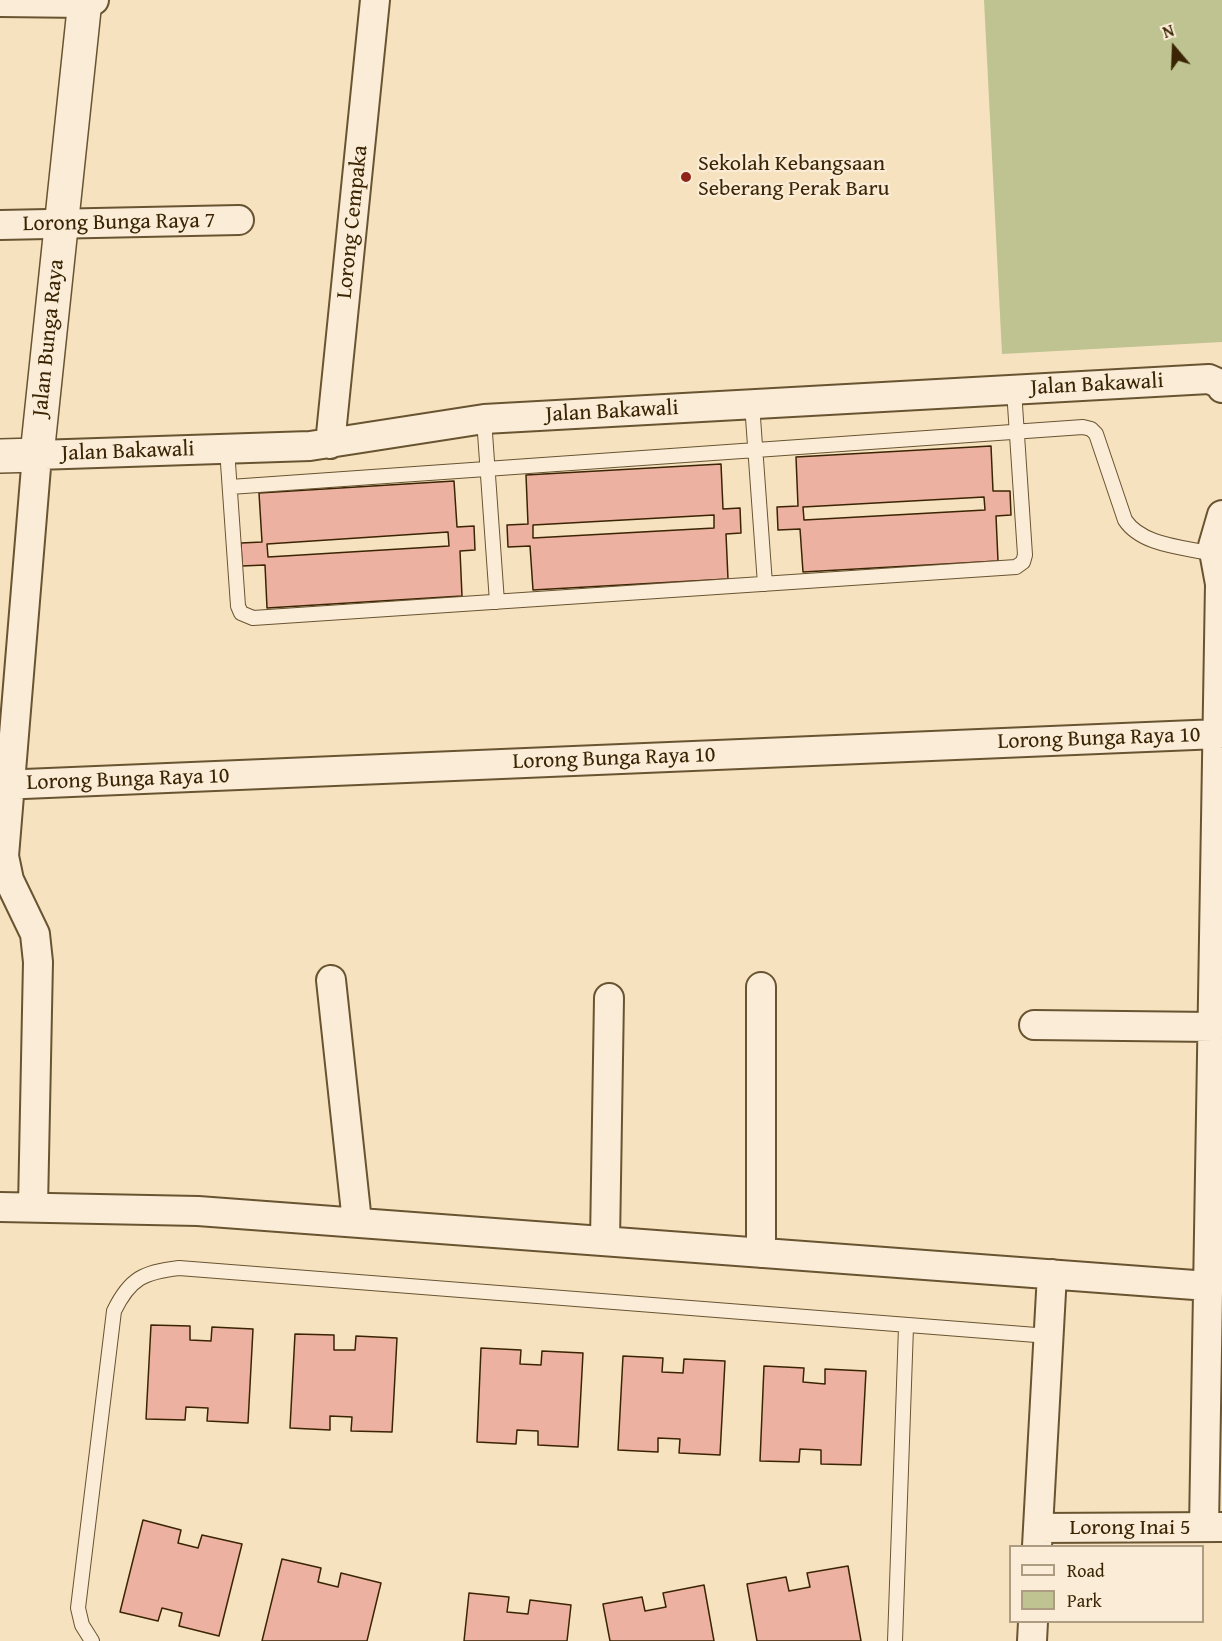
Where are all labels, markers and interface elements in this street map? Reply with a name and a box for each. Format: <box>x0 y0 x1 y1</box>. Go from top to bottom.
north arrow <box>1144 18 1204 78</box>
text: N <box>1159 18 1177 44</box>
street label: Lorong Cempaka <box>332 144 374 300</box>
place label: Sekolah Kebangsaan Seberang Perak Baru <box>698 151 889 202</box>
marker: Sekolah Kebangsaan Seberang Perak Baru <box>679 170 693 184</box>
street label: Lorong Bunga Raya 7 <box>23 208 215 238</box>
street label: Jalan Bunga Raya <box>28 258 70 418</box>
street label: Jalan Bakawali <box>1030 368 1164 402</box>
street label: Jalan Bakawali <box>545 395 679 429</box>
street label: Jalan Bakawali <box>61 436 195 468</box>
street label: Lorong Bunga Raya 10 <box>997 722 1201 756</box>
street label: Lorong Bunga Raya 10 <box>512 742 716 776</box>
street label: Lorong Bunga Raya 10 <box>26 763 230 797</box>
street label: Lorong Inai 5 <box>1069 1515 1191 1541</box>
legend <box>1009 1545 1204 1623</box>
text: Road <box>1067 1557 1105 1584</box>
text: Park <box>1067 1587 1102 1614</box>

